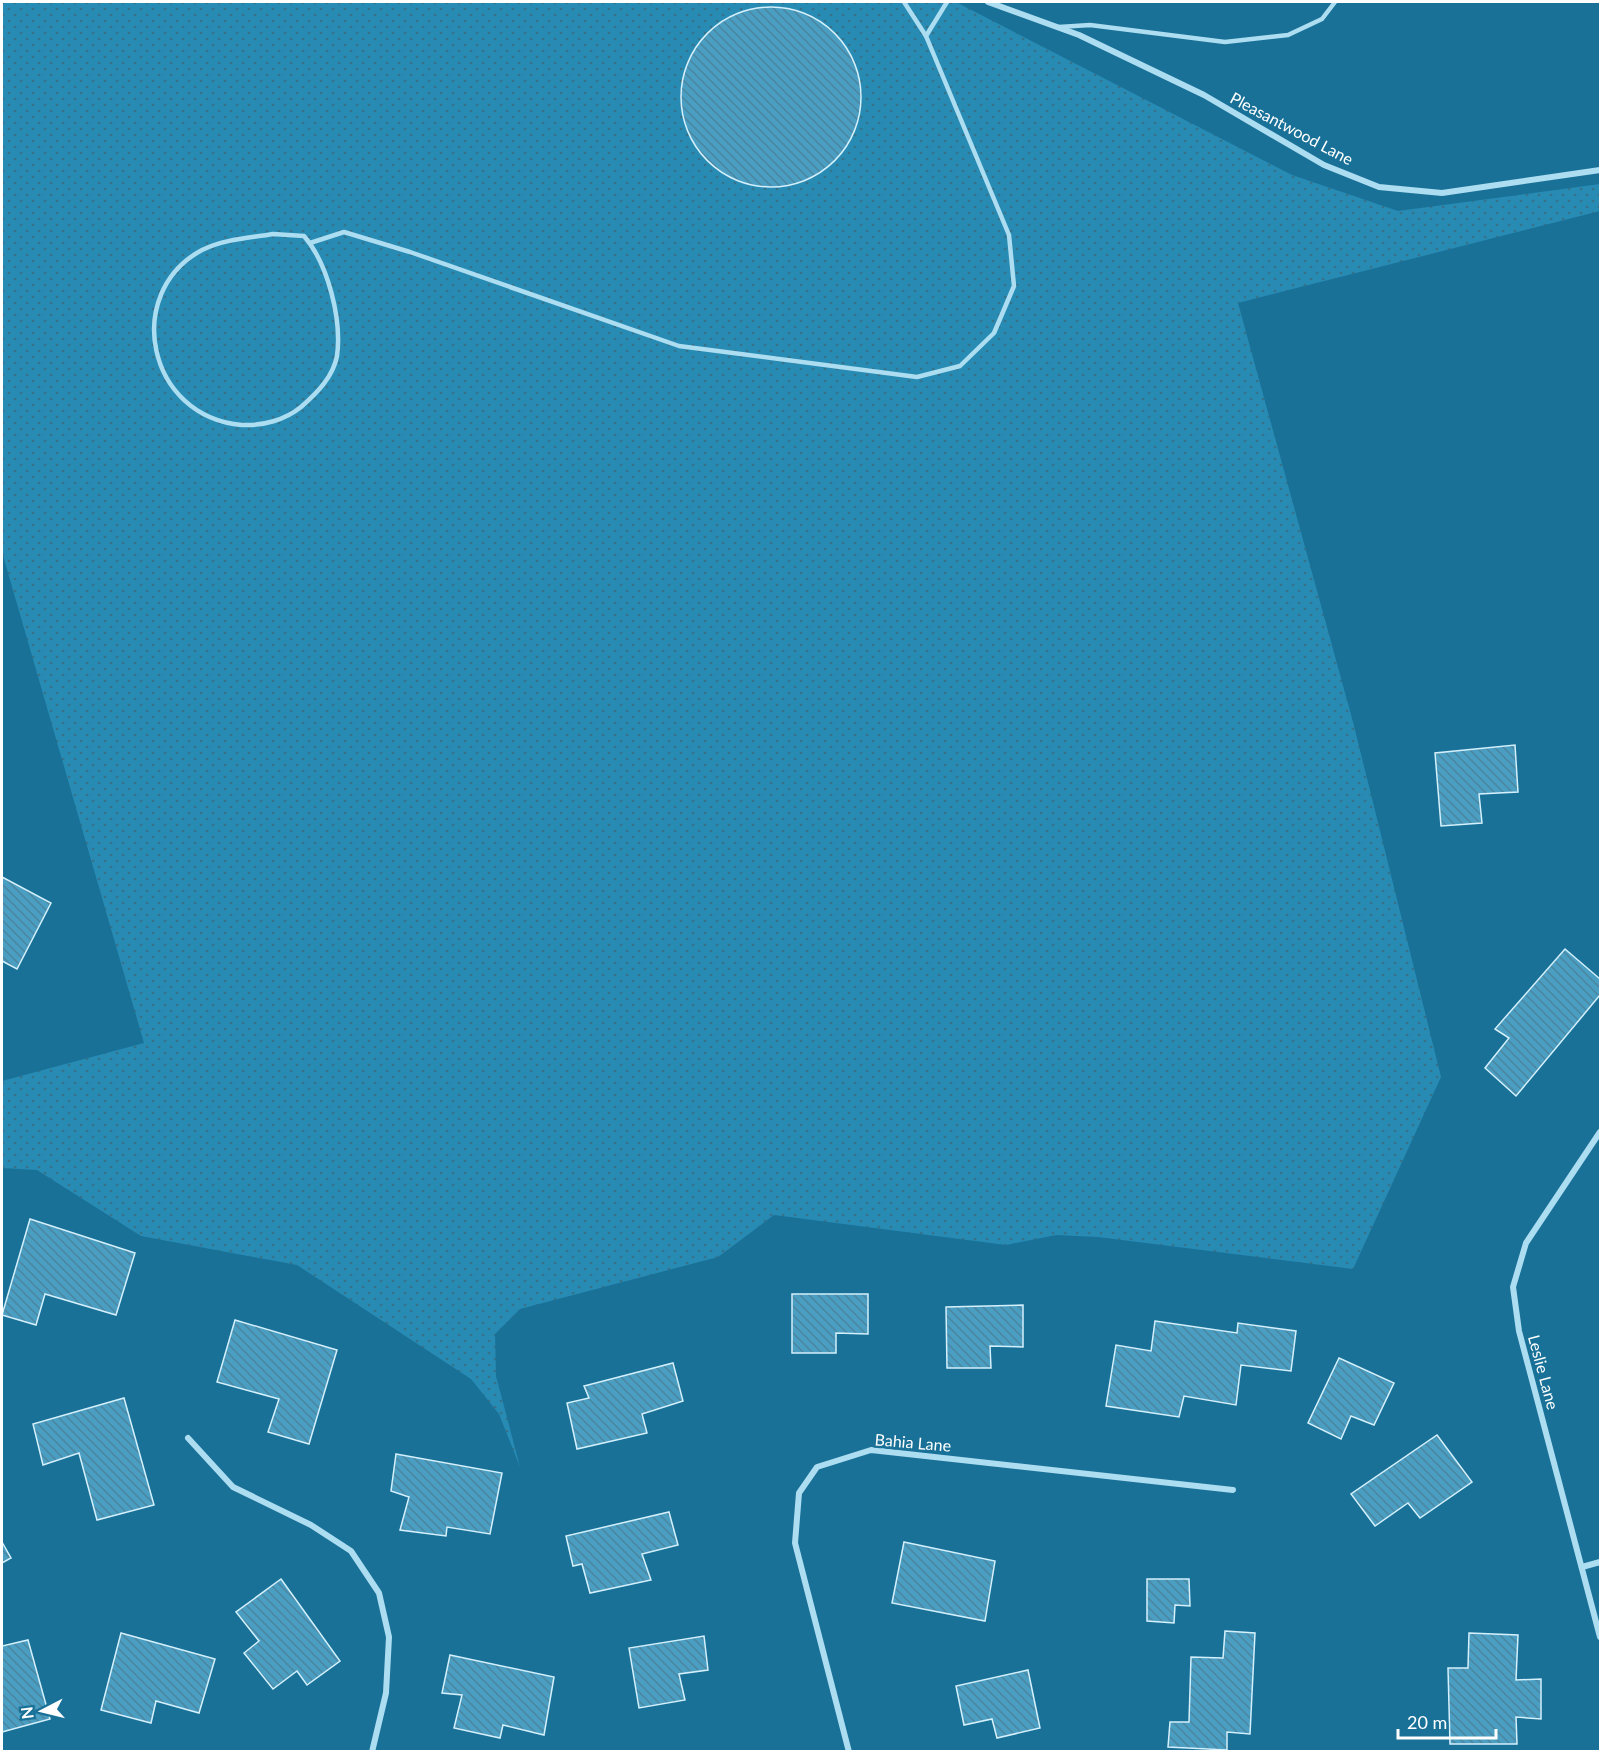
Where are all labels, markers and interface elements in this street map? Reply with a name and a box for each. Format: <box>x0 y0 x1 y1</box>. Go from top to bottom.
street label: Pleasantwood Lane <box>1227 88 1357 168</box>
street label: Leslie Lane <box>1525 1332 1563 1412</box>
street label: Bahia Lane <box>874 1429 952 1455</box>
north arrow <box>12 1681 72 1741</box>
scale bar <box>1398 1702 1496 1740</box>
text: N <box>16 1706 37 1720</box>
text: 20 m <box>1407 1711 1447 1733</box>

